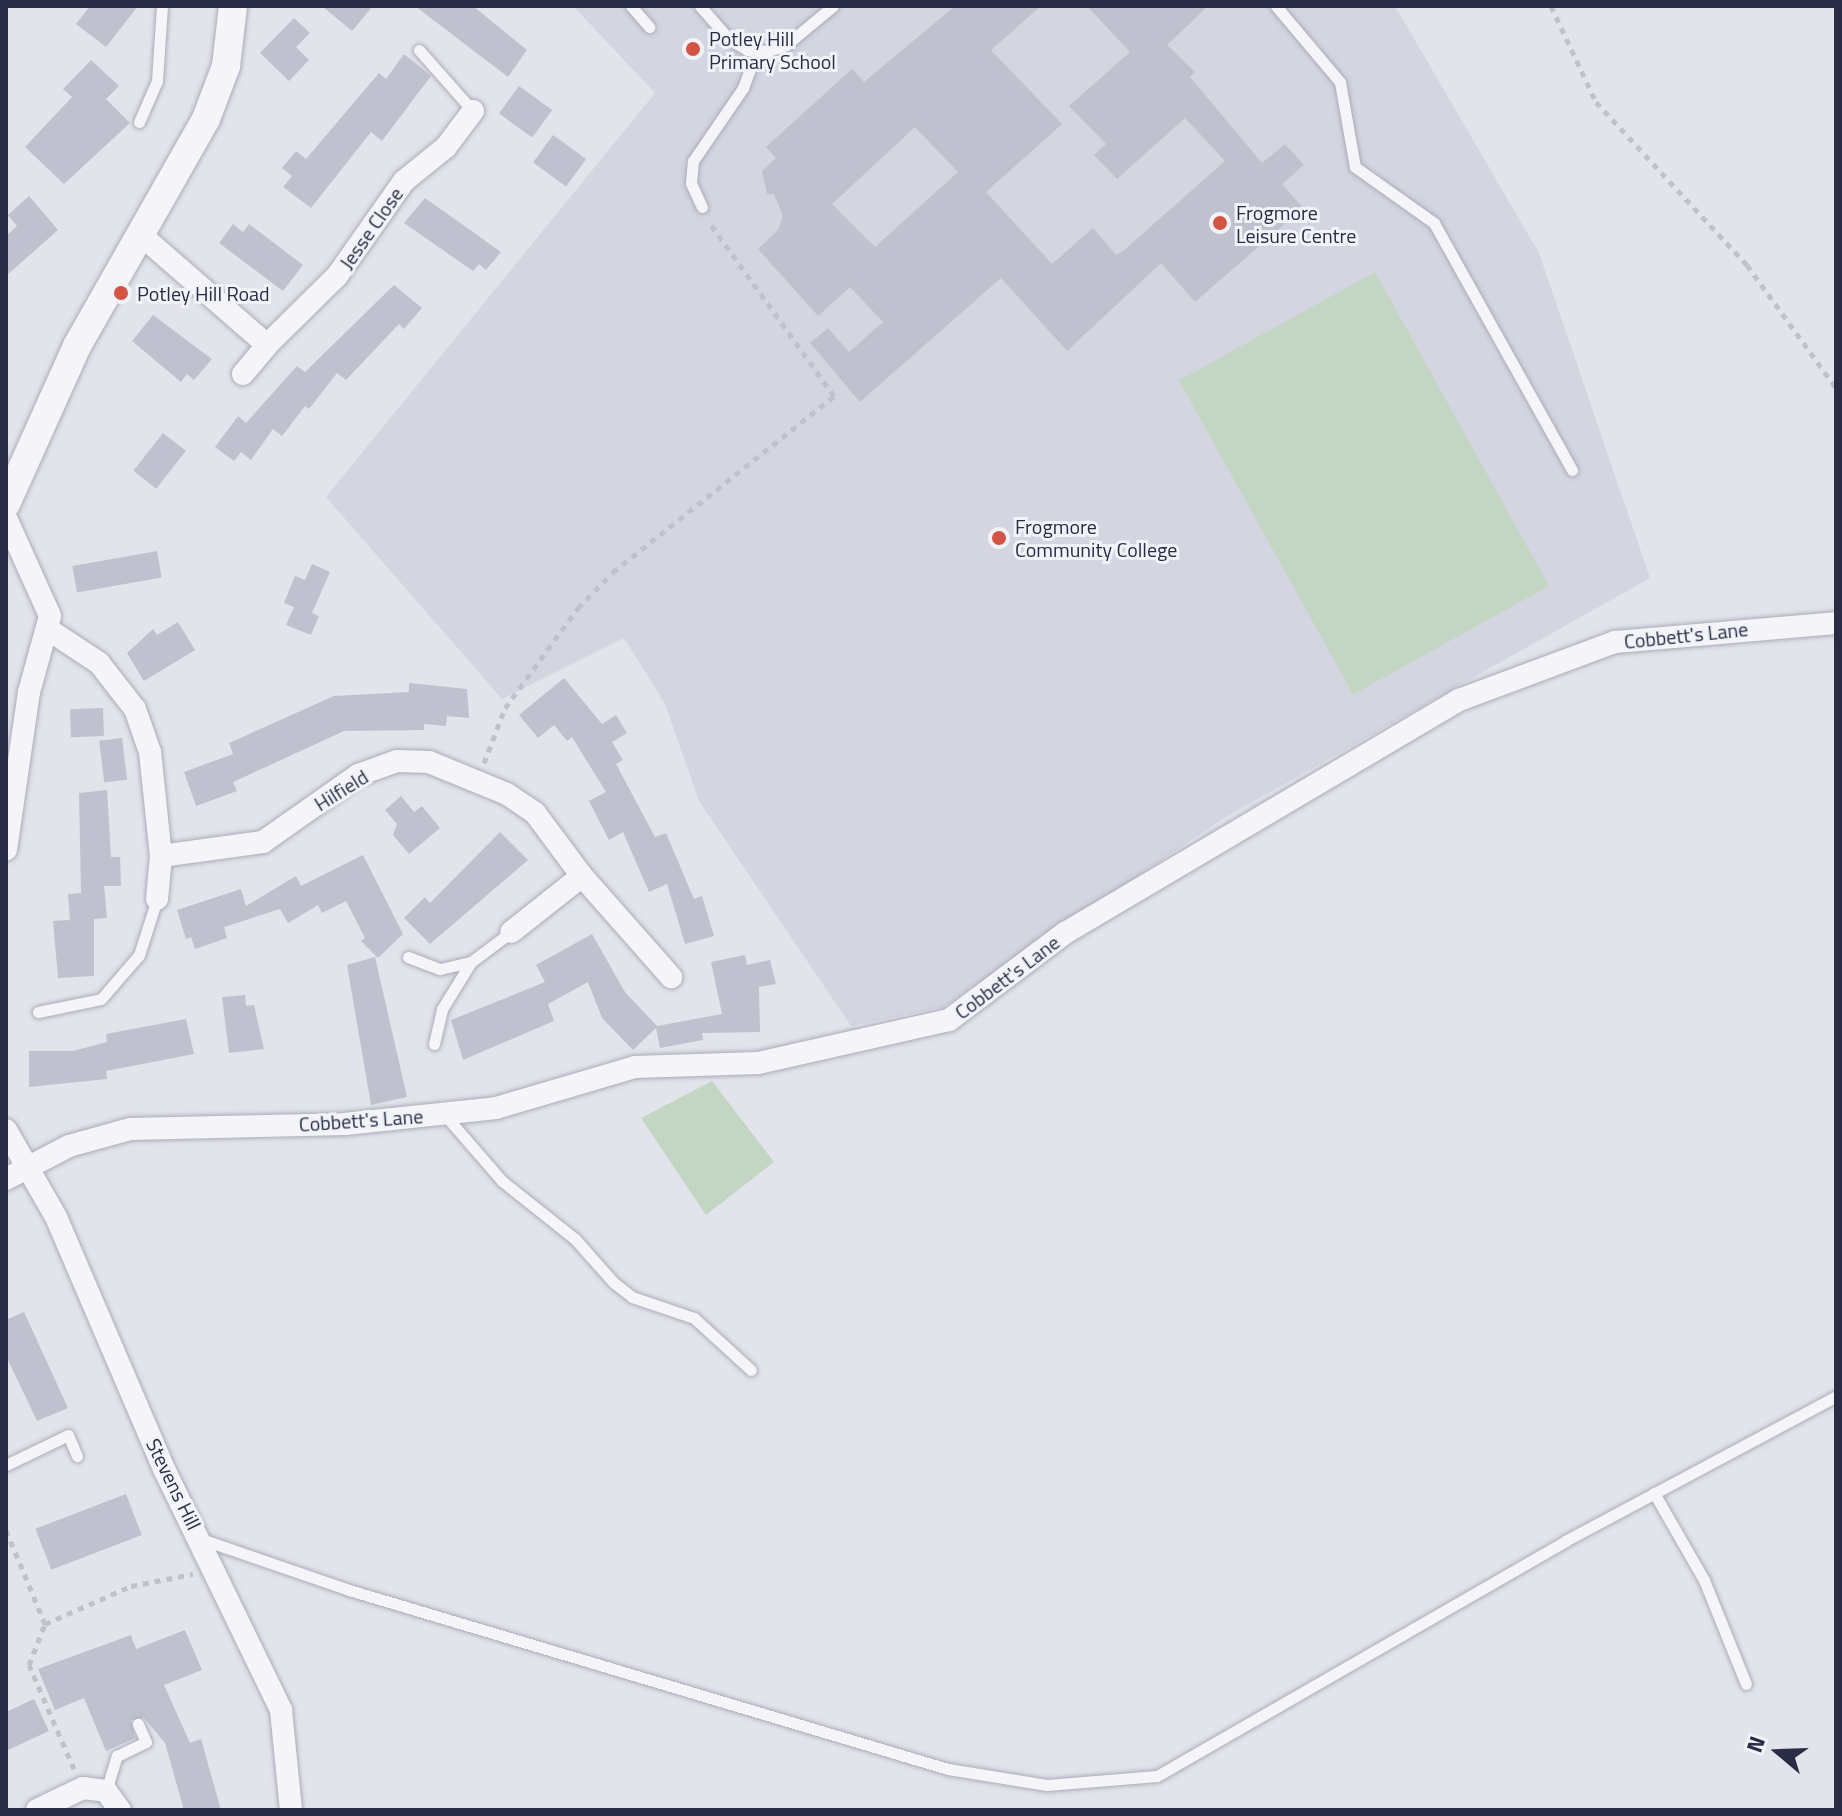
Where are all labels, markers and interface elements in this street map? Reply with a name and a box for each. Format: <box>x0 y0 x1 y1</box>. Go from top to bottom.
place label: Potley Hill Primary School <box>709 26 836 73</box>
marker: Potley Hill Primary School <box>684 40 702 58</box>
street label: Jesse Close <box>334 182 408 274</box>
place label: Frogmore Leisure Centre <box>1236 200 1356 247</box>
marker: Frogmore Leisure Centre <box>1211 214 1229 232</box>
place label: Potley Hill Road <box>137 281 270 305</box>
marker: Potley Hill Road <box>112 284 130 302</box>
place label: Frogmore Community College <box>1015 514 1177 561</box>
marker: Frogmore Community College <box>990 529 1008 547</box>
street label: Cobbett's Lane <box>1623 617 1749 653</box>
street label: Hilfield <box>310 764 372 816</box>
street label: Cobbett's Lane <box>950 930 1064 1024</box>
street label: Cobbett's Lane <box>298 1104 424 1136</box>
street label: Stevens Hill <box>142 1434 206 1534</box>
north arrow <box>1738 1712 1818 1792</box>
text: N <box>1737 1731 1774 1757</box>

